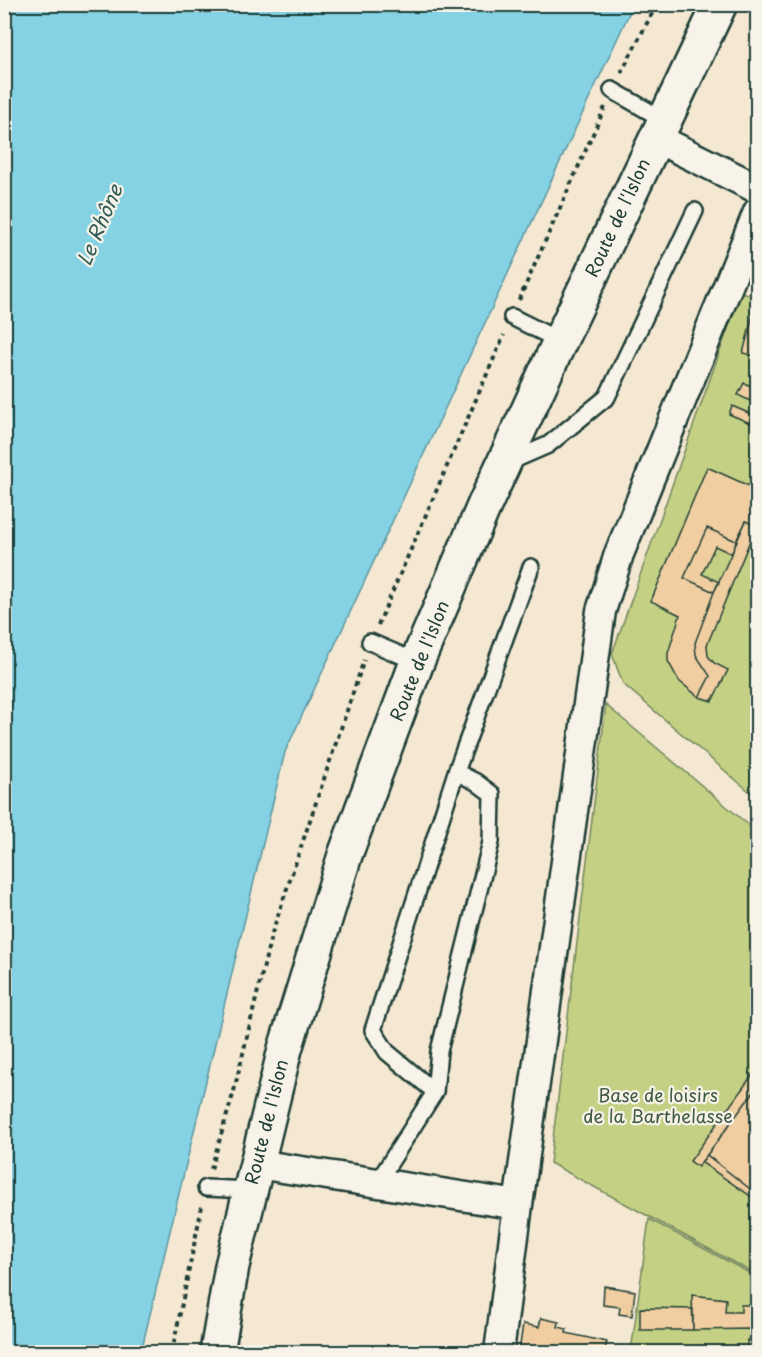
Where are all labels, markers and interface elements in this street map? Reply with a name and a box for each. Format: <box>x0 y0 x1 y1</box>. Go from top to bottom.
street label: Route de l'Islon <box>577 153 656 281</box>
water label: Le Rhône <box>69 179 130 270</box>
street label: Route de l'Islon <box>382 596 455 725</box>
street label: Route de l'Islon <box>237 1056 294 1187</box>
park label: Base de loisirs de la Barthelasse <box>583 1081 733 1129</box>

